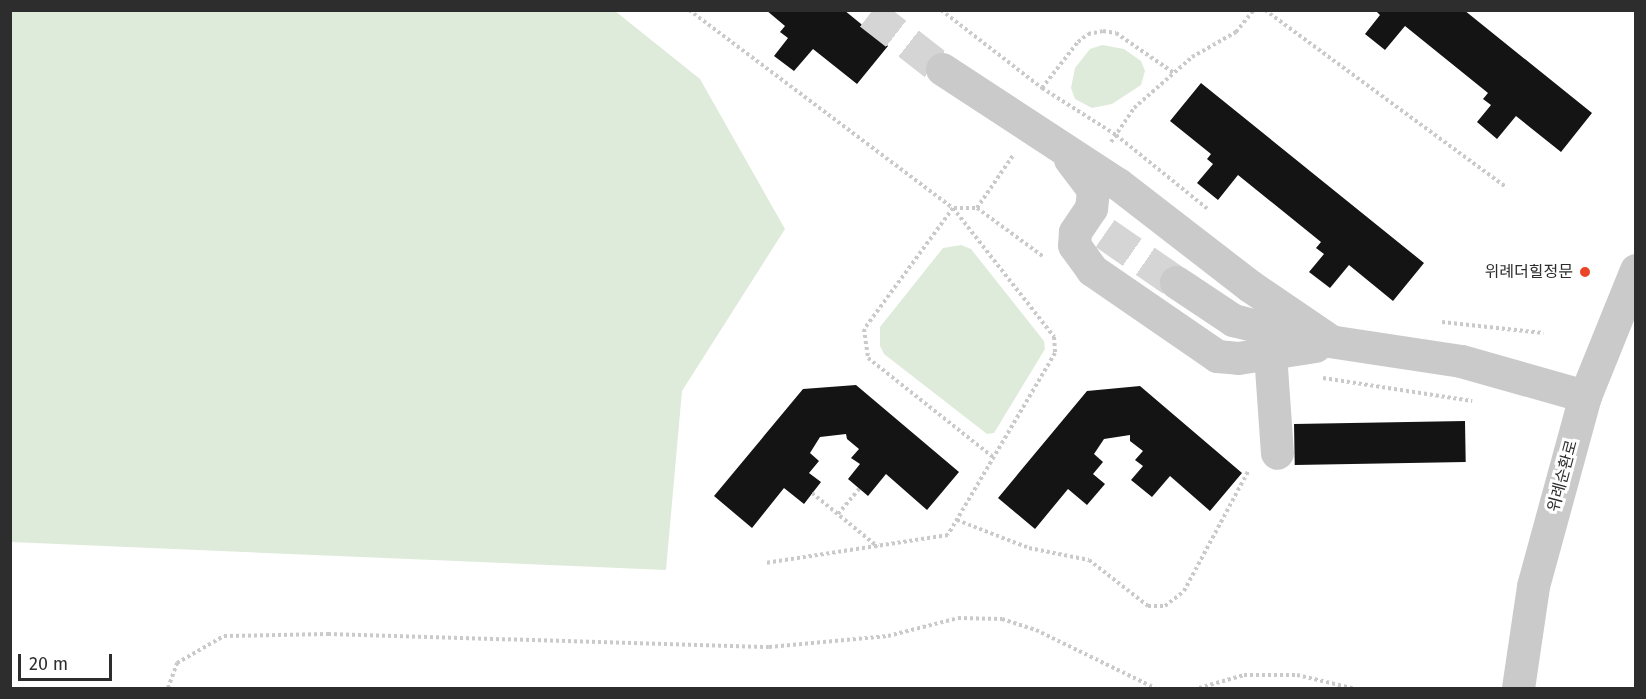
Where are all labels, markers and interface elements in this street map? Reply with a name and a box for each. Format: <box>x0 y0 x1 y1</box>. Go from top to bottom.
place label: 위례더힐정문 <box>1485 262 1573 282</box>
marker: 위례더힐정문 <box>1578 265 1592 279</box>
street label: 위례순환로 <box>1544 438 1582 514</box>
scale bar <box>21 642 116 680</box>
text: 20 m <box>29 653 68 675</box>

